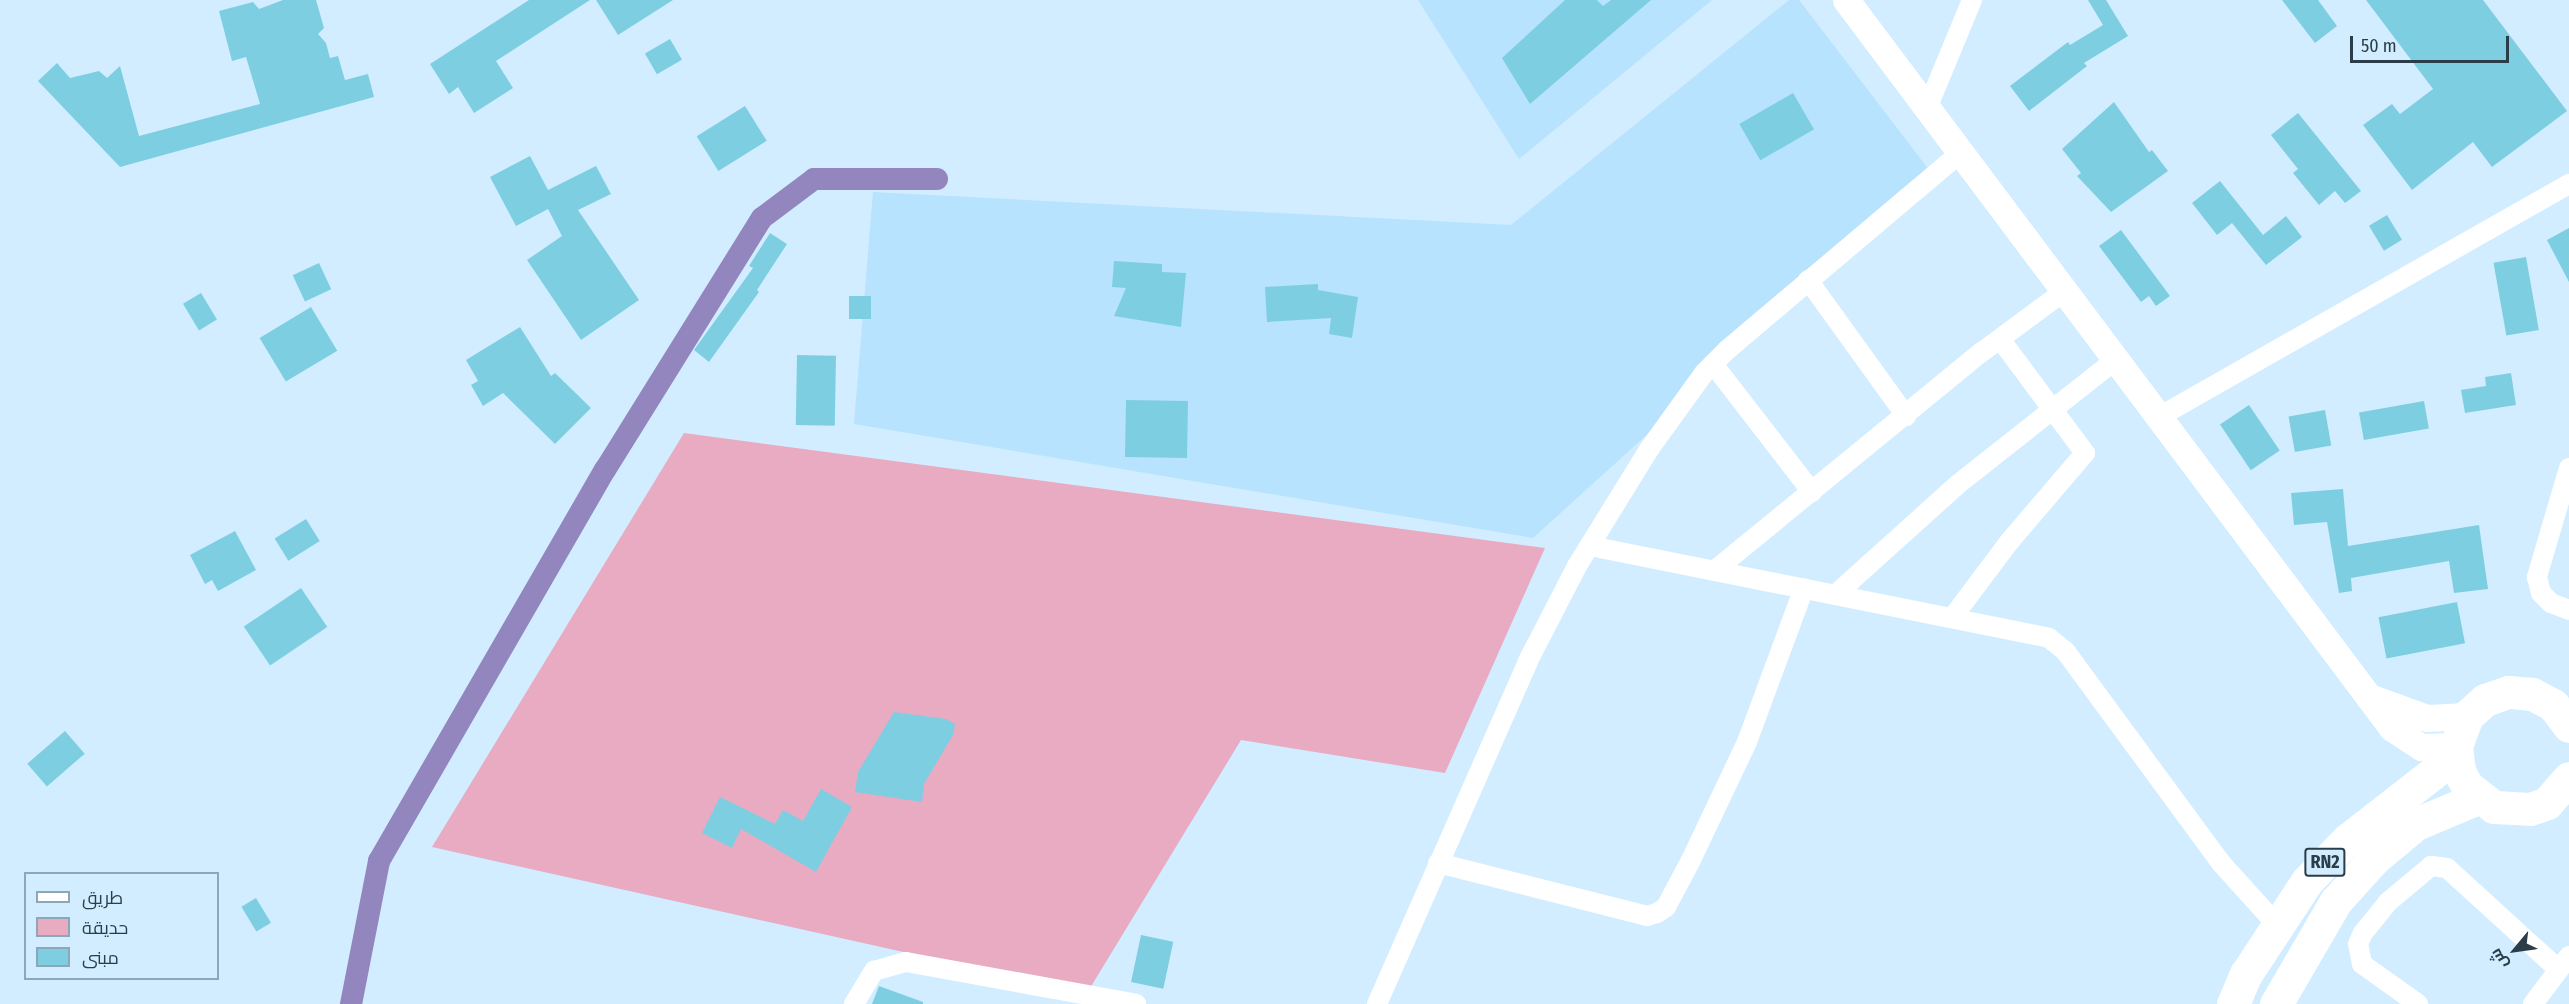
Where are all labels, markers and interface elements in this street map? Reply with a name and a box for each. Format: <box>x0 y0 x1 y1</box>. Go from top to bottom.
scale bar <box>2353 24 2512 62</box>
text: 50 m <box>2361 35 2397 57</box>
road number: RN2 <box>2304 847 2346 877</box>
legend <box>24 872 219 980</box>
text: طريق <box>82 887 123 909</box>
text: حديقة <box>82 917 128 939</box>
north arrow <box>2485 920 2545 980</box>
text: ش <box>2486 945 2512 973</box>
text: مبنى <box>82 947 119 969</box>

